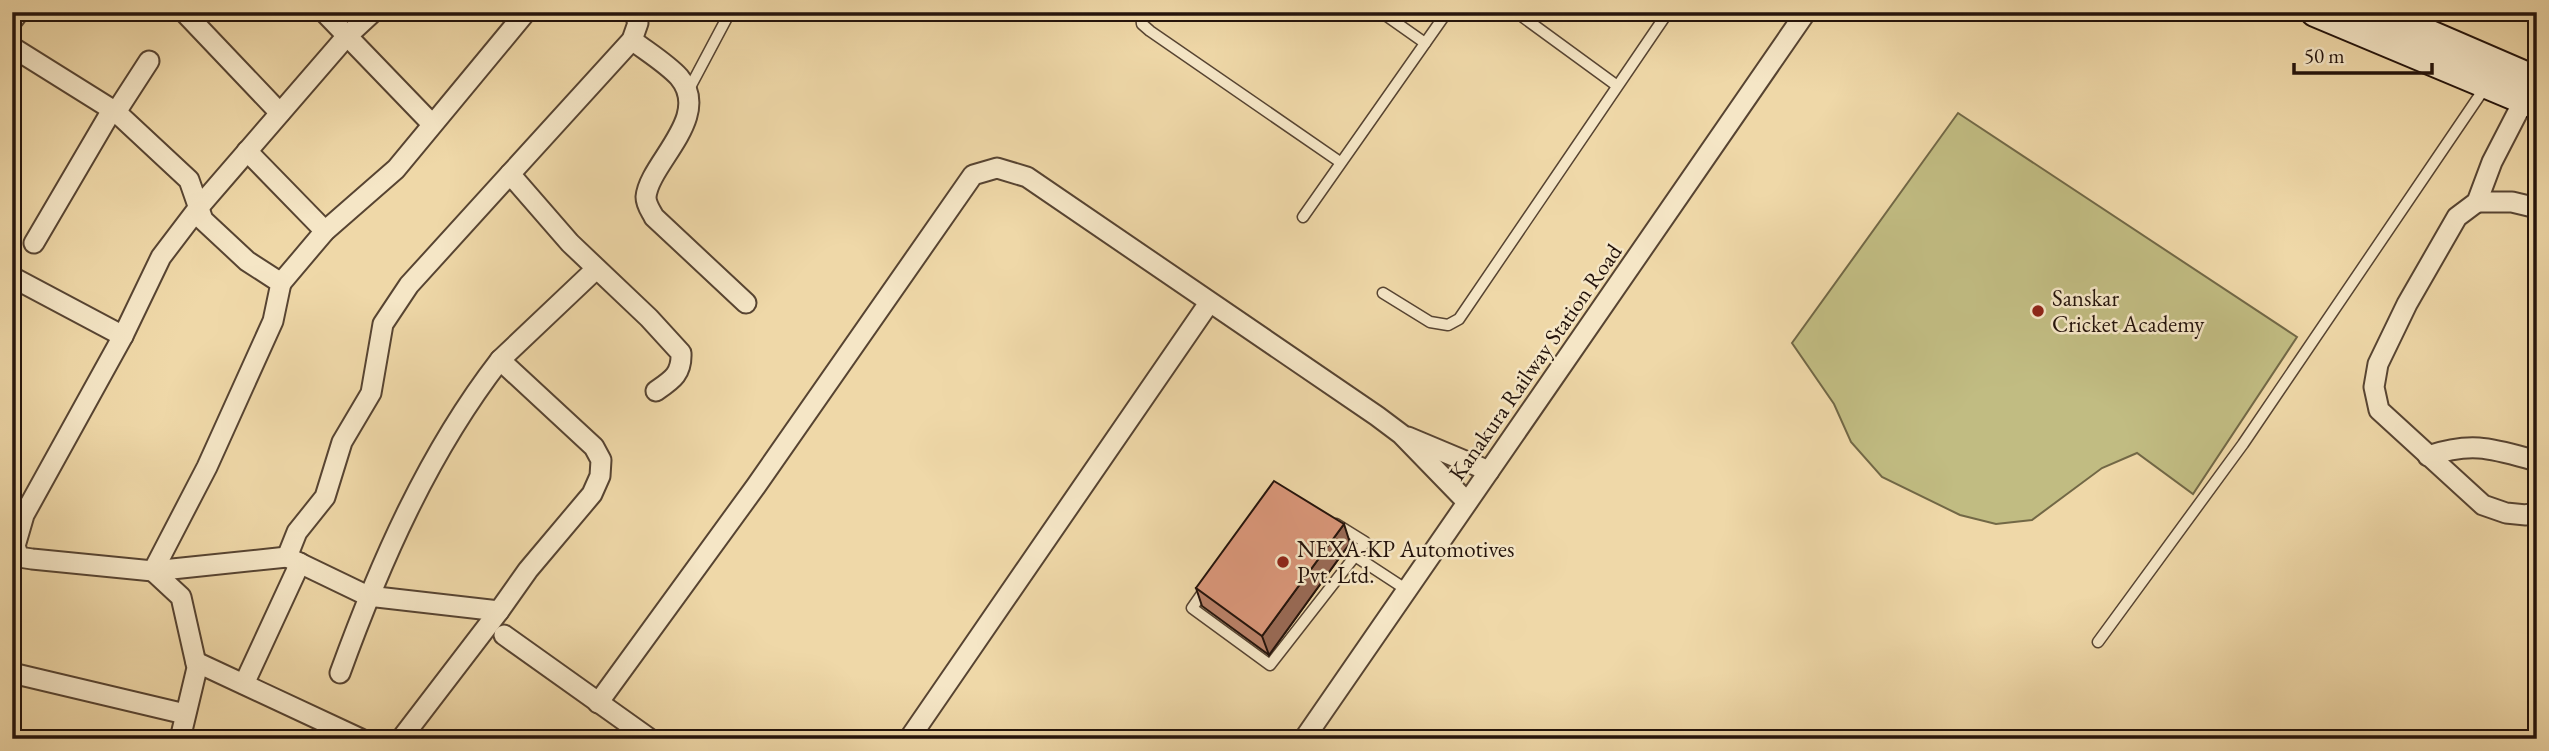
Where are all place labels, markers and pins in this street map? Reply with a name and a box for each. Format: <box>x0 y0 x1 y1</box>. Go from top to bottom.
place label: Sanskar Cricket Academy <box>2052 283 2205 339</box>
marker: Sanskar Cricket Academy <box>2030 303 2046 319</box>
place label: NEXA-KP Automotives Pvt. Ltd. <box>1297 534 1514 590</box>
marker: NEXA-KP Automotives Pvt. Ltd. <box>1275 554 1291 570</box>

